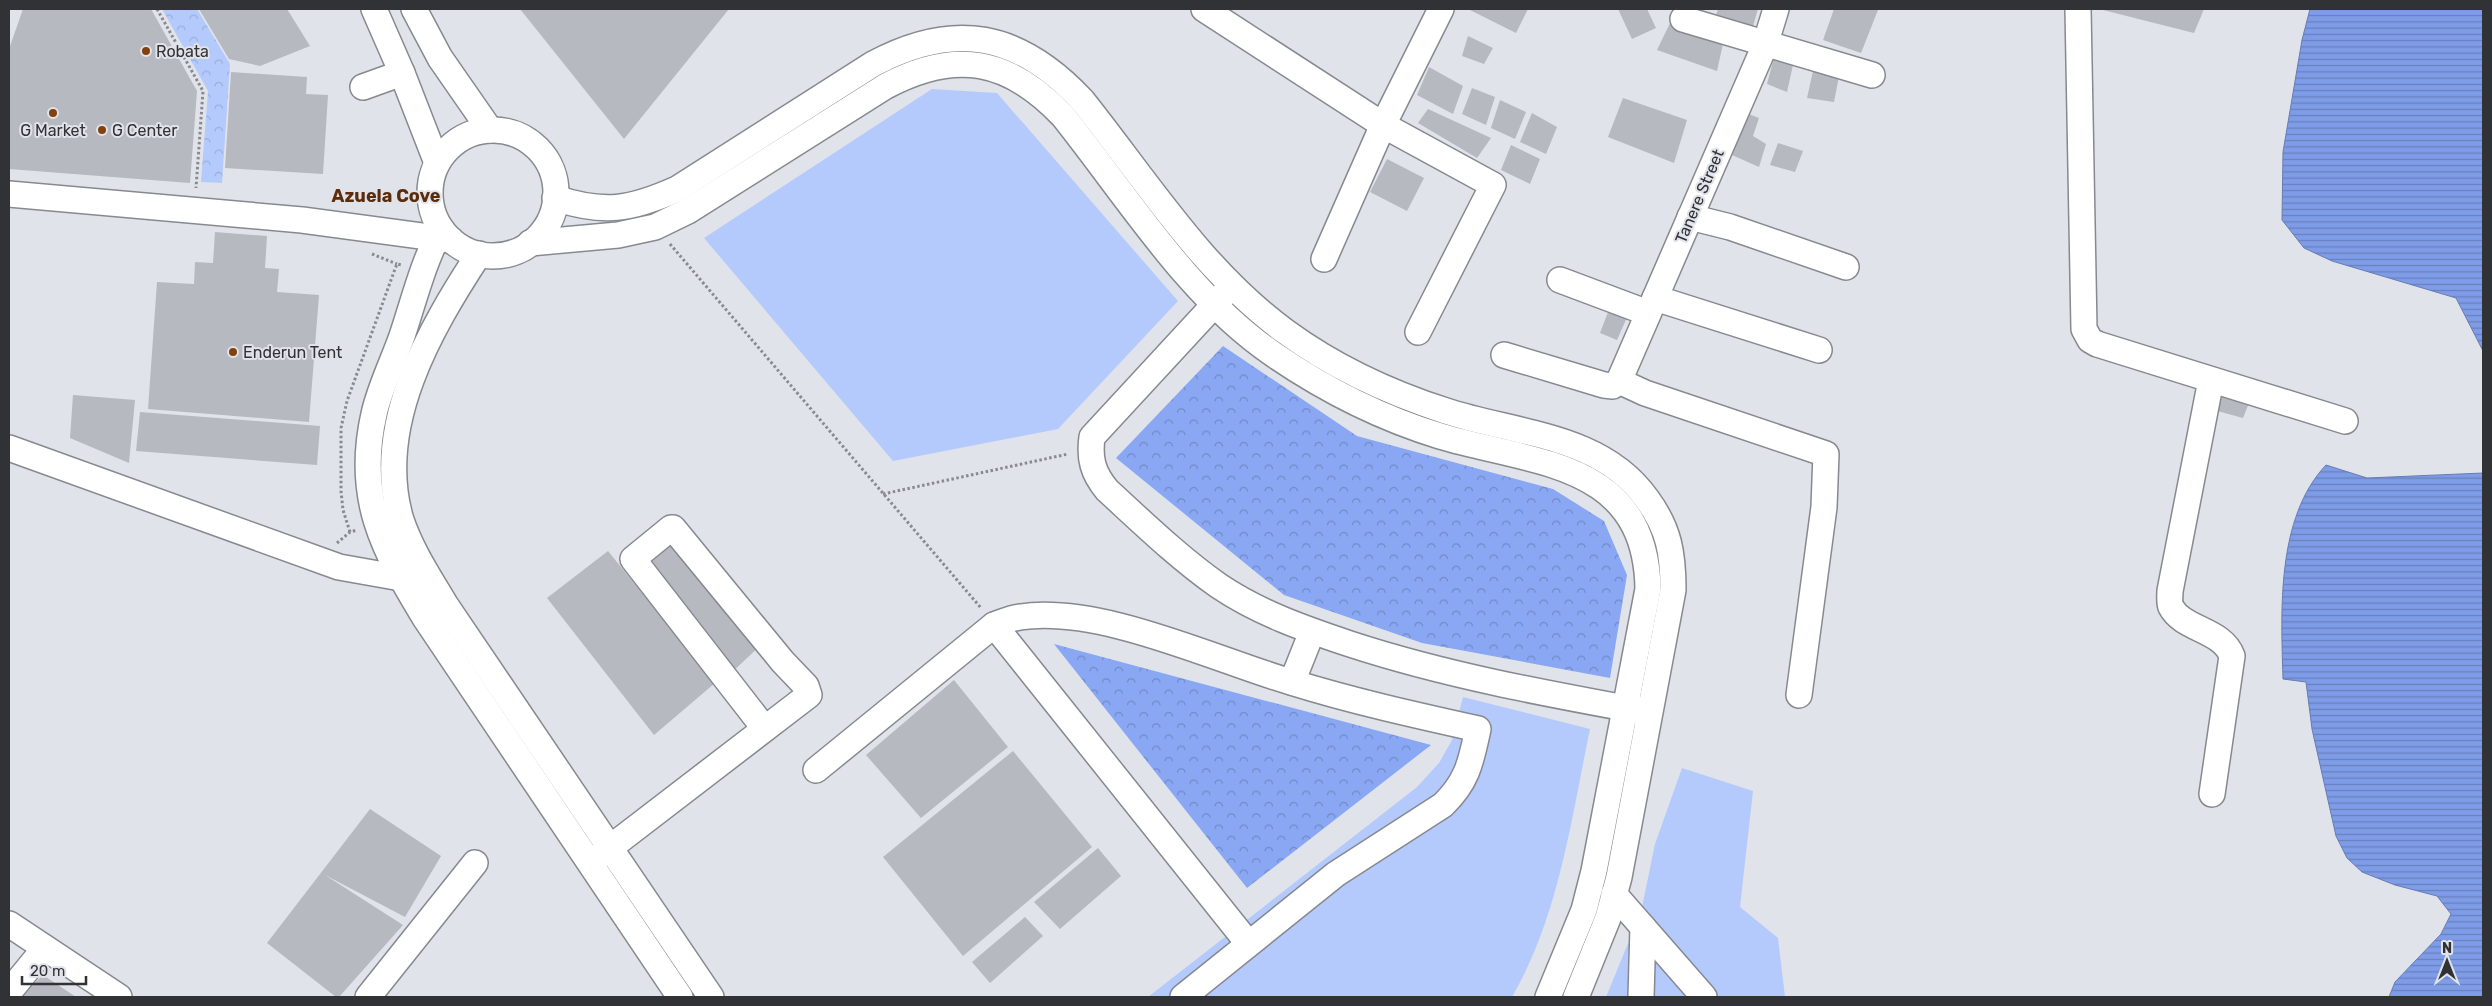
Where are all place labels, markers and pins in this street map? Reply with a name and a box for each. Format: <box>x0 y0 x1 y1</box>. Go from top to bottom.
place label: Robata <box>156 42 209 61</box>
marker: Robata <box>140 45 152 57</box>
marker: G Market <box>47 107 59 119</box>
place label: G Market <box>20 121 86 140</box>
place label: G Center <box>112 121 177 140</box>
marker: G Center <box>96 124 108 136</box>
place label: Enderun Tent <box>243 343 342 362</box>
marker: Enderun Tent <box>227 346 239 358</box>

